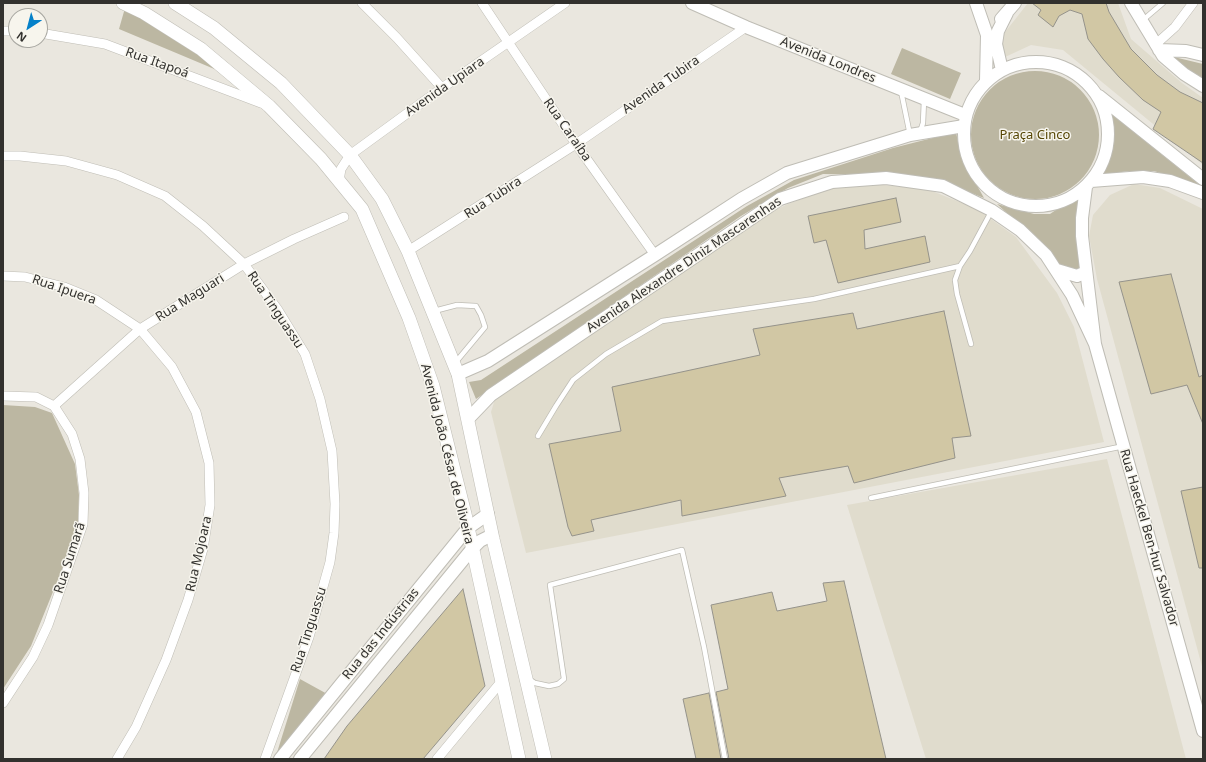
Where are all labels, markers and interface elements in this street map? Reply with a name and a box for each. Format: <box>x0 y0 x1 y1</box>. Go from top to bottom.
north arrow <box>8 8 48 48</box>
text: N <box>13 29 29 46</box>
street label: Avenida Londres <box>778 34 878 86</box>
street label: Rua Itapoá <box>123 44 191 82</box>
street label: Avenida Tubira <box>619 53 703 117</box>
street label: Avenida Upiara <box>402 54 488 120</box>
street label: Rua Caraíba <box>540 95 594 165</box>
park label: Praça Cinco <box>1000 127 1070 143</box>
street label: Rua Tubira <box>461 174 525 222</box>
street label: Avenida Alexandre Diniz Mascarenhas <box>584 194 784 336</box>
street label: Rua Tinguassu <box>244 269 306 351</box>
street label: Rua Maguari <box>153 271 227 325</box>
street label: Rua Ipuera <box>30 272 98 308</box>
street label: Avenida João César de Oliveira <box>417 362 477 546</box>
street label: Rua Haeckel Ben-hur Salvador <box>1116 447 1182 629</box>
street label: Rua Mojoara <box>183 515 215 593</box>
street label: Rua Sumarã <box>51 520 89 596</box>
street label: Rua Tinguassu <box>288 585 330 675</box>
street label: Rua das Indústrias <box>339 585 423 683</box>

